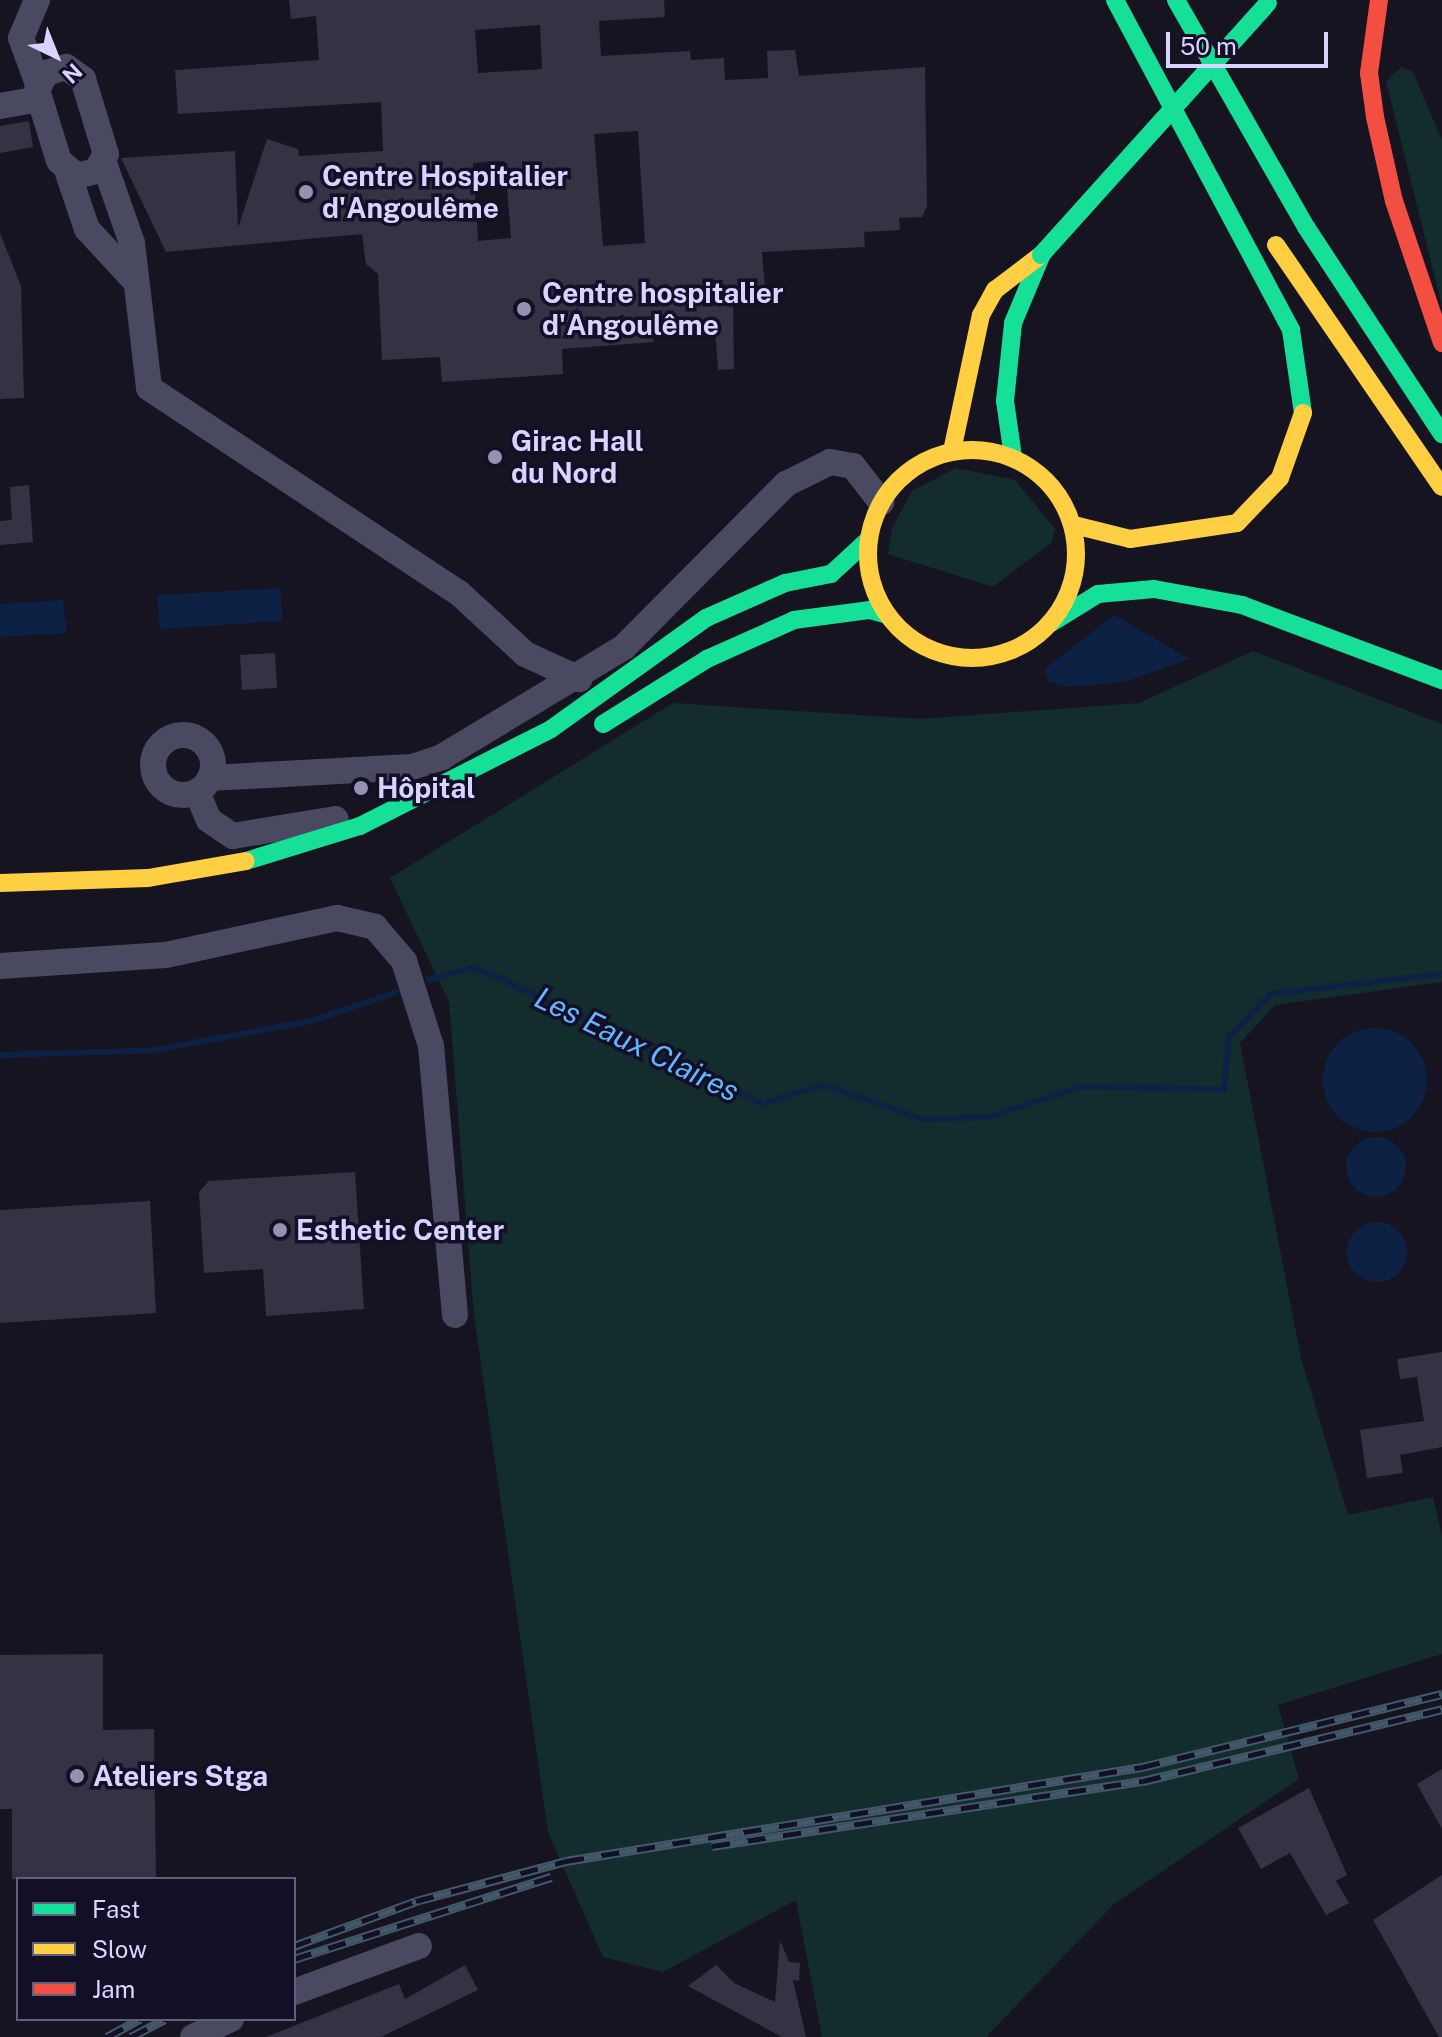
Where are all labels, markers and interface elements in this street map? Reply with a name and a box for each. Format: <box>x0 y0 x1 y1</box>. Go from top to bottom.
north arrow <box>16 16 96 96</box>
scale bar <box>1170 16 1332 66</box>
text: 50 m <box>1180 32 1237 60</box>
text: N <box>57 58 88 89</box>
place label: Centre Hospitalier d'Angoulême <box>322 159 568 225</box>
marker: Centre Hospitalier d'Angoulême <box>297 183 315 201</box>
place label: Centre hospitalier d'Angoulême <box>542 276 784 342</box>
marker: Centre hospitalier d'Angoulême <box>513 298 535 320</box>
place label: Girac Hall du Nord <box>511 424 644 490</box>
marker: Girac Hall du Nord <box>486 448 504 466</box>
place label: Hôpital <box>377 771 475 805</box>
marker: Hôpital <box>352 779 370 797</box>
water label: Les Eaux Claires <box>529 979 745 1109</box>
place label: Esthetic Center <box>296 1213 504 1247</box>
marker: Esthetic Center <box>271 1221 289 1239</box>
place label: Ateliers Stga <box>93 1759 268 1793</box>
marker: Ateliers Stga <box>68 1767 86 1785</box>
legend <box>16 1877 296 2021</box>
text: Fast <box>92 1895 140 1923</box>
text: Slow <box>92 1935 147 1963</box>
text: Jam <box>92 1975 135 2003</box>

